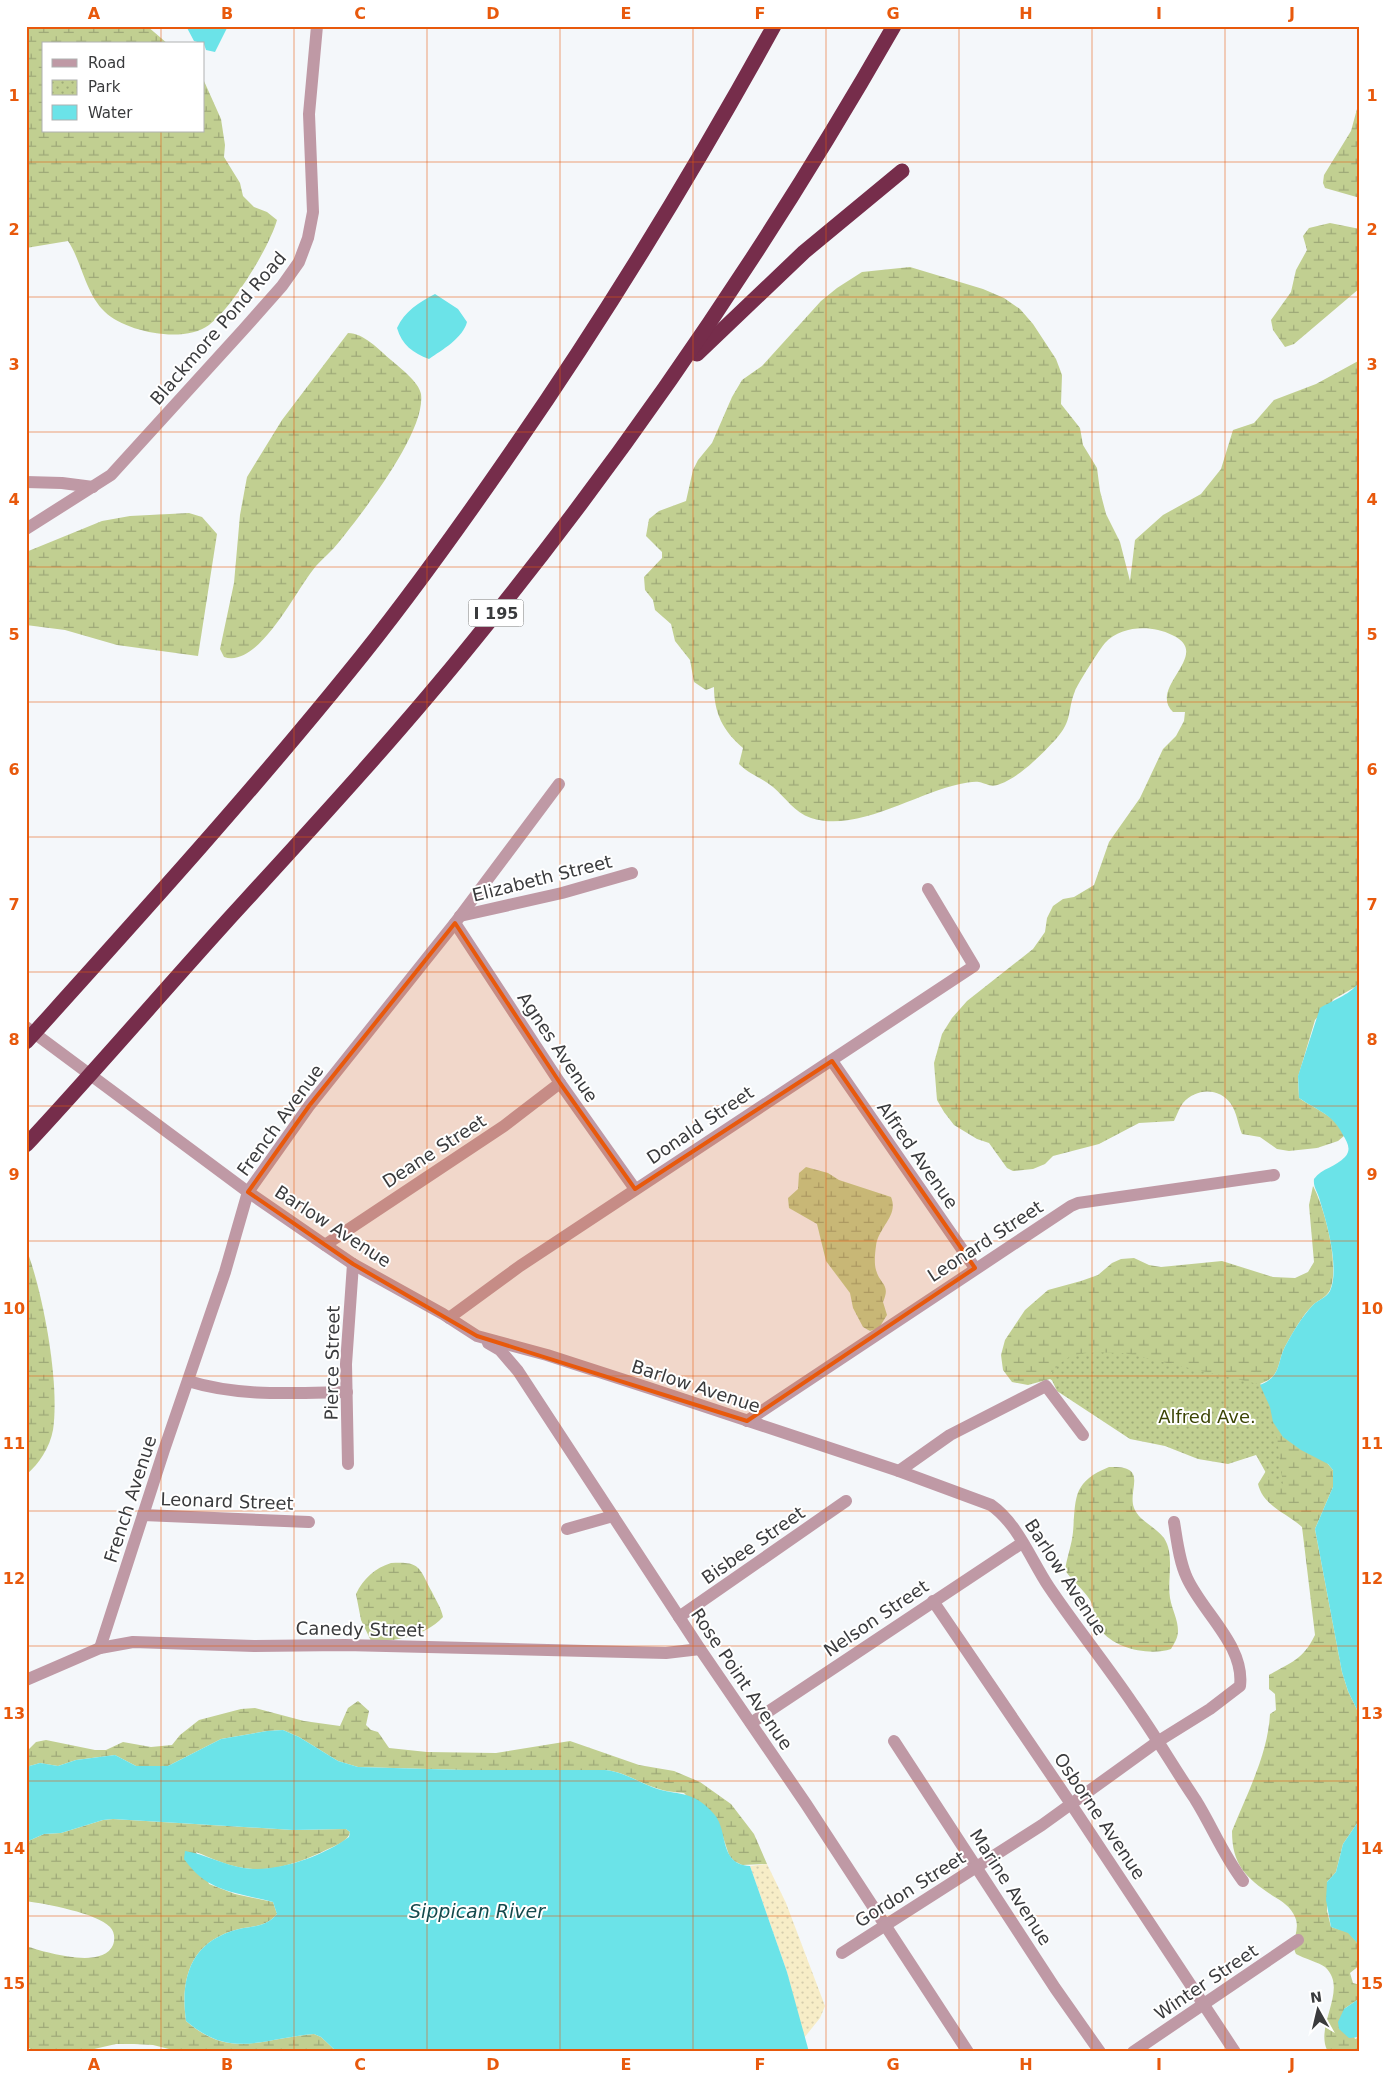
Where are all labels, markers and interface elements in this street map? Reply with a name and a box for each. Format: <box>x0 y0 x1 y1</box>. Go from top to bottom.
text: A <box>88 4 101 23</box>
text: B <box>221 4 233 23</box>
text: C <box>354 4 366 23</box>
text: D <box>486 4 500 23</box>
text: E <box>621 4 631 23</box>
text: F <box>755 4 765 23</box>
text: G <box>886 4 900 23</box>
text: H <box>1019 4 1033 23</box>
text: I <box>1156 4 1162 23</box>
text: J <box>1288 4 1295 23</box>
legend <box>42 42 205 132</box>
text: Road <box>88 54 126 72</box>
text: Park <box>88 78 121 96</box>
text: 1 <box>8 86 20 105</box>
text: 1 <box>1366 86 1378 105</box>
text: Water <box>88 104 133 122</box>
text: 2 <box>8 220 20 239</box>
text: 2 <box>1366 220 1378 239</box>
street label: Blackmore Pond Road <box>146 247 290 409</box>
text: 3 <box>8 355 20 374</box>
text: 3 <box>1366 355 1378 374</box>
text: 4 <box>8 490 20 509</box>
text: 4 <box>1366 490 1378 509</box>
road number: I 195 <box>468 600 524 626</box>
text: 5 <box>8 625 20 644</box>
text: 5 <box>1366 625 1378 644</box>
text: 6 <box>8 760 20 779</box>
text: 6 <box>1366 760 1378 779</box>
street label: Elizabeth Street <box>470 850 614 906</box>
text: 7 <box>8 895 20 914</box>
text: 7 <box>1366 895 1378 914</box>
street label: Agnes Avenue <box>513 988 603 1106</box>
text: 8 <box>8 1030 20 1049</box>
text: 8 <box>1366 1030 1378 1049</box>
street label: French Avenue <box>233 1060 327 1180</box>
street label: Donald Street <box>643 1082 757 1168</box>
street label: Alfred Avenue <box>873 1097 963 1213</box>
street label: Deane Street <box>378 1110 490 1192</box>
text: 9 <box>8 1165 20 1184</box>
text: 9 <box>1366 1165 1378 1184</box>
street label: Barlow Avenue <box>271 1181 395 1271</box>
street label: Leonard Street <box>923 1196 1047 1286</box>
text: 10 <box>3 1299 25 1318</box>
text: 10 <box>1361 1299 1383 1318</box>
street label: Pierce Street <box>320 1305 344 1421</box>
street label: Barlow Avenue <box>629 1355 763 1417</box>
park label: Alfred Ave. <box>1158 1406 1256 1427</box>
street label: French Avenue <box>100 1433 160 1565</box>
text: 11 <box>3 1434 25 1453</box>
text: 11 <box>1361 1434 1383 1453</box>
street label: Leonard Street <box>160 1488 294 1514</box>
street label: Bisbee Street <box>698 1502 808 1588</box>
street label: Barlow Avenue <box>1021 1515 1111 1639</box>
text: 12 <box>3 1569 25 1588</box>
text: 12 <box>1361 1569 1383 1588</box>
street label: Nelson Street <box>820 1575 932 1661</box>
street label: Rose Point Avenue <box>687 1604 797 1754</box>
street label: Canedy Street <box>296 1617 424 1641</box>
text: 13 <box>3 1704 25 1723</box>
text: 13 <box>1361 1704 1383 1723</box>
street label: Osborne Avenue <box>1050 1749 1150 1883</box>
street label: Marine Avenue <box>966 1825 1056 1949</box>
text: 14 <box>3 1839 25 1858</box>
text: 14 <box>1361 1839 1383 1858</box>
street label: Gordon Street <box>851 1847 969 1931</box>
water label: Sippican River <box>409 1900 546 1922</box>
street label: Winter Street <box>1150 1940 1262 2024</box>
text: 15 <box>3 1974 25 1993</box>
text: 15 <box>1361 1974 1383 1993</box>
north arrow <box>1294 1986 1344 2036</box>
text: N <box>1309 1988 1323 2006</box>
text: A <box>88 2055 101 2074</box>
text: B <box>221 2055 233 2074</box>
text: C <box>354 2055 366 2074</box>
text: D <box>486 2055 500 2074</box>
text: E <box>621 2055 631 2074</box>
text: F <box>755 2055 765 2074</box>
text: G <box>886 2055 900 2074</box>
text: H <box>1019 2055 1033 2074</box>
text: I <box>1156 2055 1162 2074</box>
text: J <box>1288 2055 1295 2074</box>

